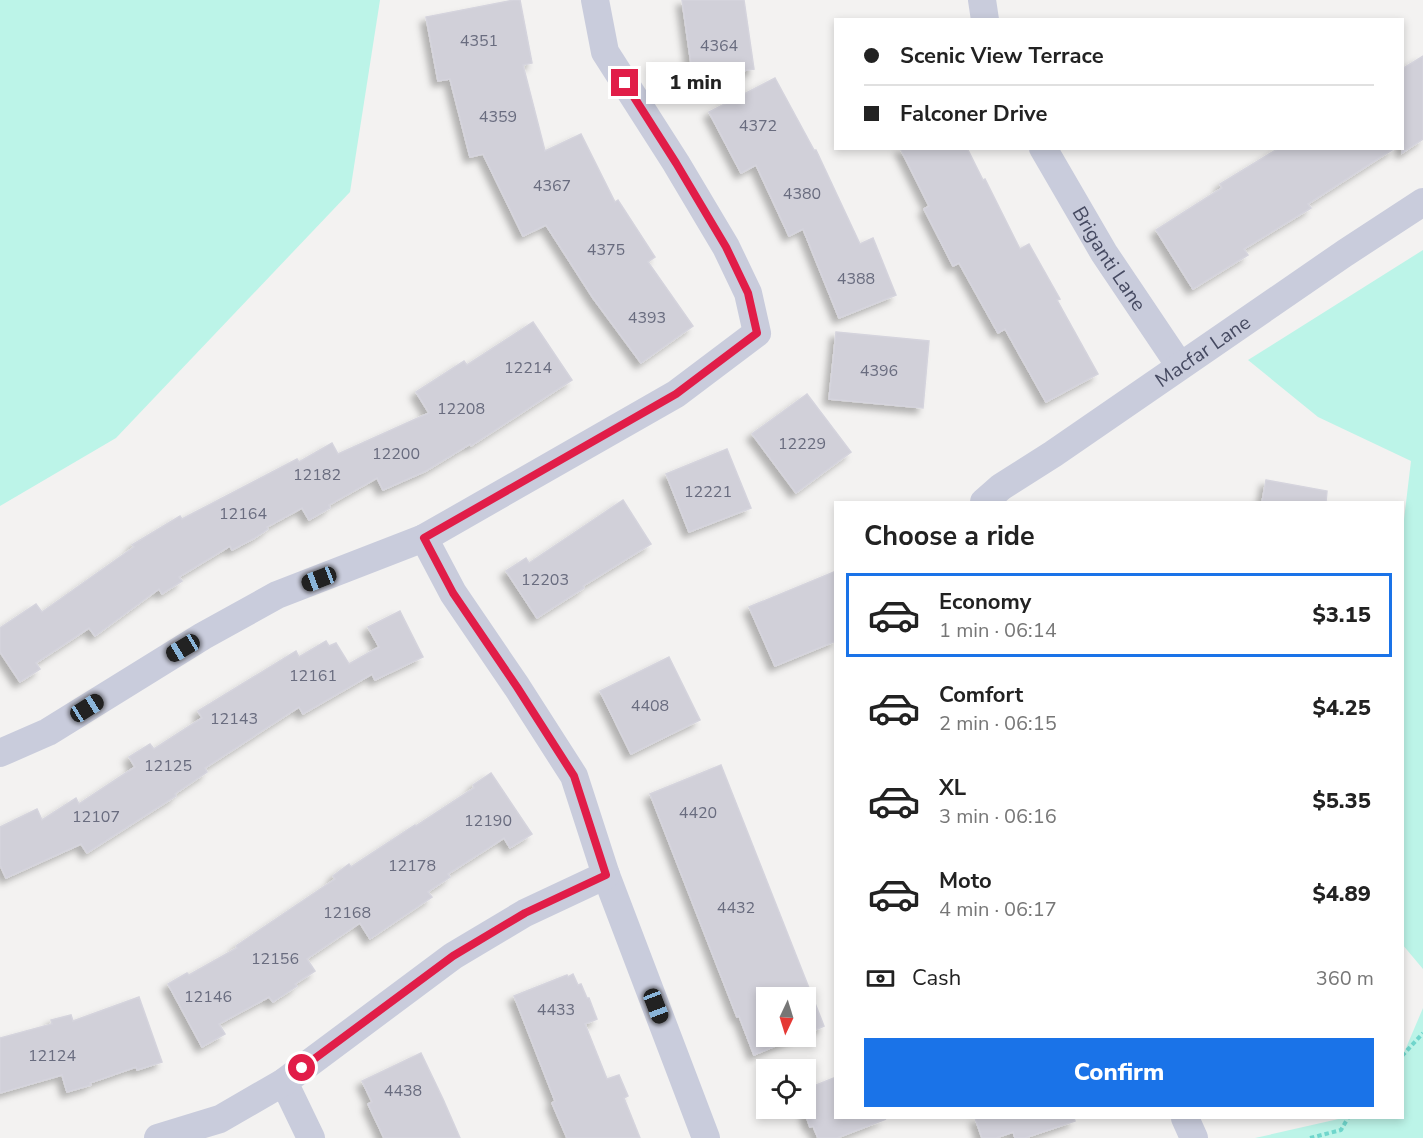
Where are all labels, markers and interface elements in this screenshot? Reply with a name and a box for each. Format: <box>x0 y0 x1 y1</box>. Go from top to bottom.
house number: 4351 <box>460 30 498 52</box>
house number: 4364 <box>700 35 739 57</box>
text: Scenic View Terrace <box>900 41 1104 71</box>
callout: 1 min <box>646 62 745 104</box>
route end <box>611 69 638 96</box>
text: 1 min <box>669 69 722 96</box>
text: Falconer Drive <box>900 99 1047 129</box>
house number: 4359 <box>479 106 517 128</box>
house number: 4372 <box>739 115 777 137</box>
house number: 4367 <box>533 175 571 197</box>
house number: 4380 <box>783 183 821 205</box>
street label: Briganti Lane <box>1066 201 1152 317</box>
house number: 4375 <box>587 239 625 261</box>
house number: 4388 <box>837 268 875 290</box>
house number: 4393 <box>628 307 666 329</box>
street label: Macfar Lane <box>1150 309 1256 394</box>
house number: 12214 <box>504 357 552 379</box>
house number: 4396 <box>860 360 898 382</box>
house number: 12208 <box>437 398 485 420</box>
house number: 12229 <box>778 433 826 455</box>
house number: 12200 <box>372 443 420 465</box>
house number: 12182 <box>293 464 341 486</box>
house number: 12221 <box>684 481 732 503</box>
house number: 12164 <box>219 503 267 525</box>
text: Choose a ride <box>864 518 1035 555</box>
car <box>299 564 339 594</box>
house number: 12203 <box>521 569 569 591</box>
text: Economy <box>939 587 1031 617</box>
icon: car <box>867 588 921 642</box>
text: $3.15 <box>1312 600 1371 630</box>
text: 1 min · 06:14 <box>939 617 1057 644</box>
car <box>163 631 203 665</box>
house number: 12161 <box>289 665 337 687</box>
text: Comfort <box>939 680 1023 710</box>
icon: car <box>867 681 921 735</box>
car <box>67 691 107 725</box>
text: $4.25 <box>1312 693 1371 723</box>
house number: 4408 <box>631 695 669 717</box>
house number: 12143 <box>210 708 258 730</box>
text: 2 min · 06:15 <box>939 710 1057 737</box>
house number: 12125 <box>144 755 192 777</box>
text: XL <box>939 773 966 803</box>
icon: car <box>867 774 921 828</box>
text: $5.35 <box>1312 786 1371 816</box>
house number: 4420 <box>679 802 717 824</box>
text: 3 min · 06:16 <box>939 803 1057 830</box>
house number: 12107 <box>72 806 120 828</box>
house number: 12190 <box>464 810 512 832</box>
house number: 12178 <box>388 855 436 877</box>
text: Moto <box>939 866 992 896</box>
icon: car <box>867 867 921 921</box>
text: $4.89 <box>1312 879 1371 909</box>
text: 4 min · 06:17 <box>939 896 1057 923</box>
house number: 4432 <box>717 897 755 919</box>
house number: 12168 <box>323 902 371 924</box>
house number: 12156 <box>251 948 299 970</box>
icon: cash <box>864 962 897 995</box>
text: Cash <box>912 963 961 993</box>
text: 360 m <box>1316 965 1374 992</box>
house number: 12146 <box>184 986 232 1008</box>
car <box>641 986 671 1026</box>
north arrow <box>756 987 816 1047</box>
map controls <box>756 987 816 1119</box>
house number: 4433 <box>537 999 575 1021</box>
button: Confirm <box>864 1038 1374 1107</box>
house number: 12124 <box>28 1045 76 1067</box>
route start <box>288 1054 315 1081</box>
button: locate <box>756 1059 816 1119</box>
house number: 4438 <box>384 1080 422 1102</box>

